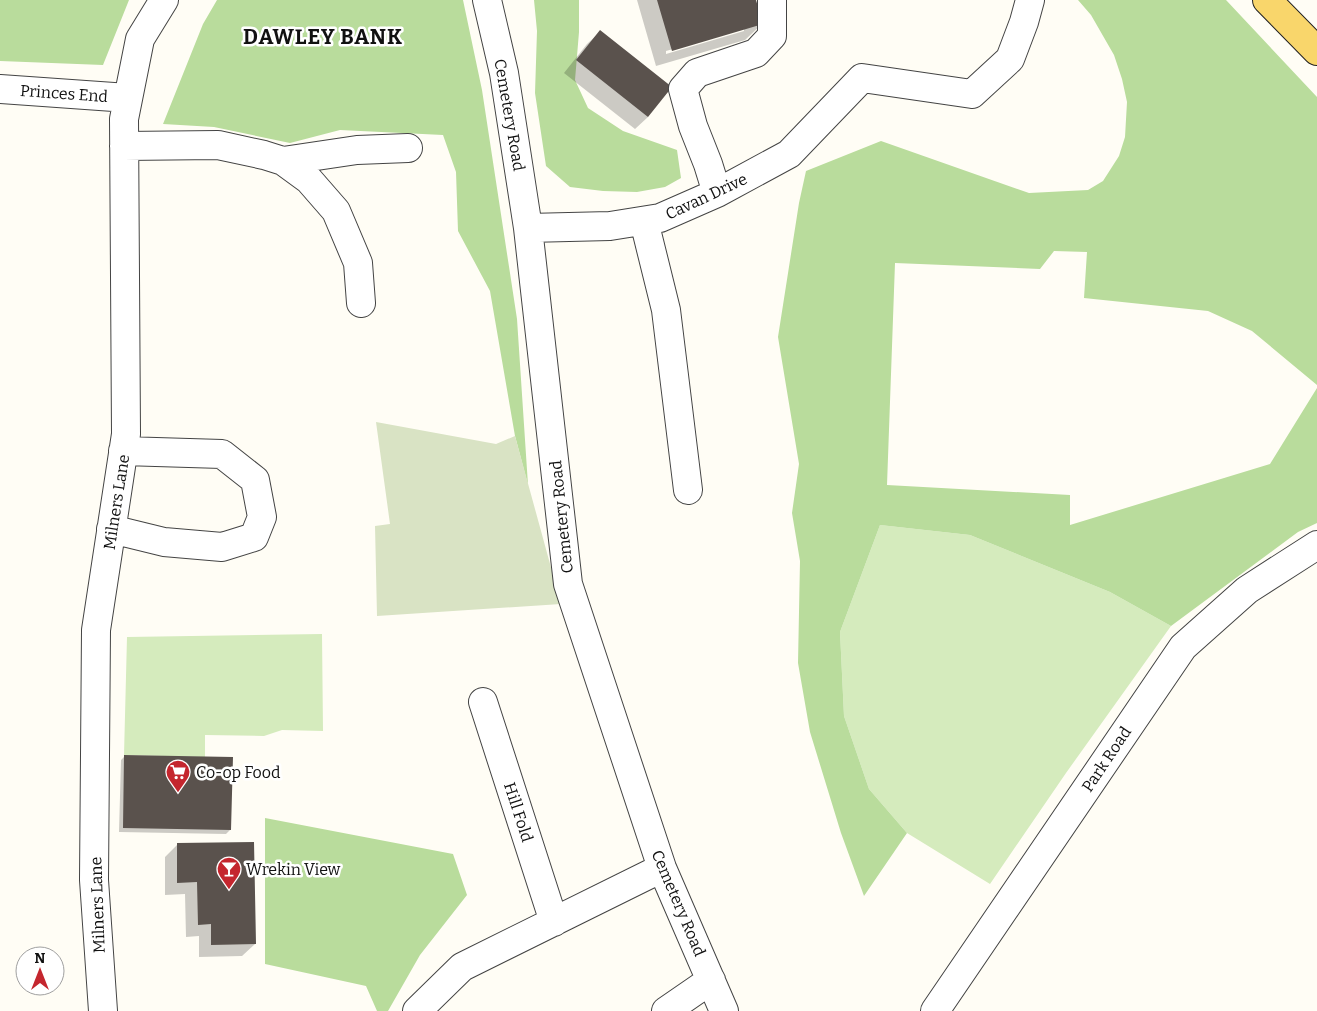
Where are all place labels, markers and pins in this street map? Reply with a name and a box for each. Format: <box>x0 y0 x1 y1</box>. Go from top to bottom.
supermarket icon: Co-op Food <box>165 759 191 793</box>
place label: Co-op Food <box>196 763 281 782</box>
bar icon: Wrekin View <box>216 856 242 890</box>
place label: Wrekin View <box>246 860 341 879</box>

